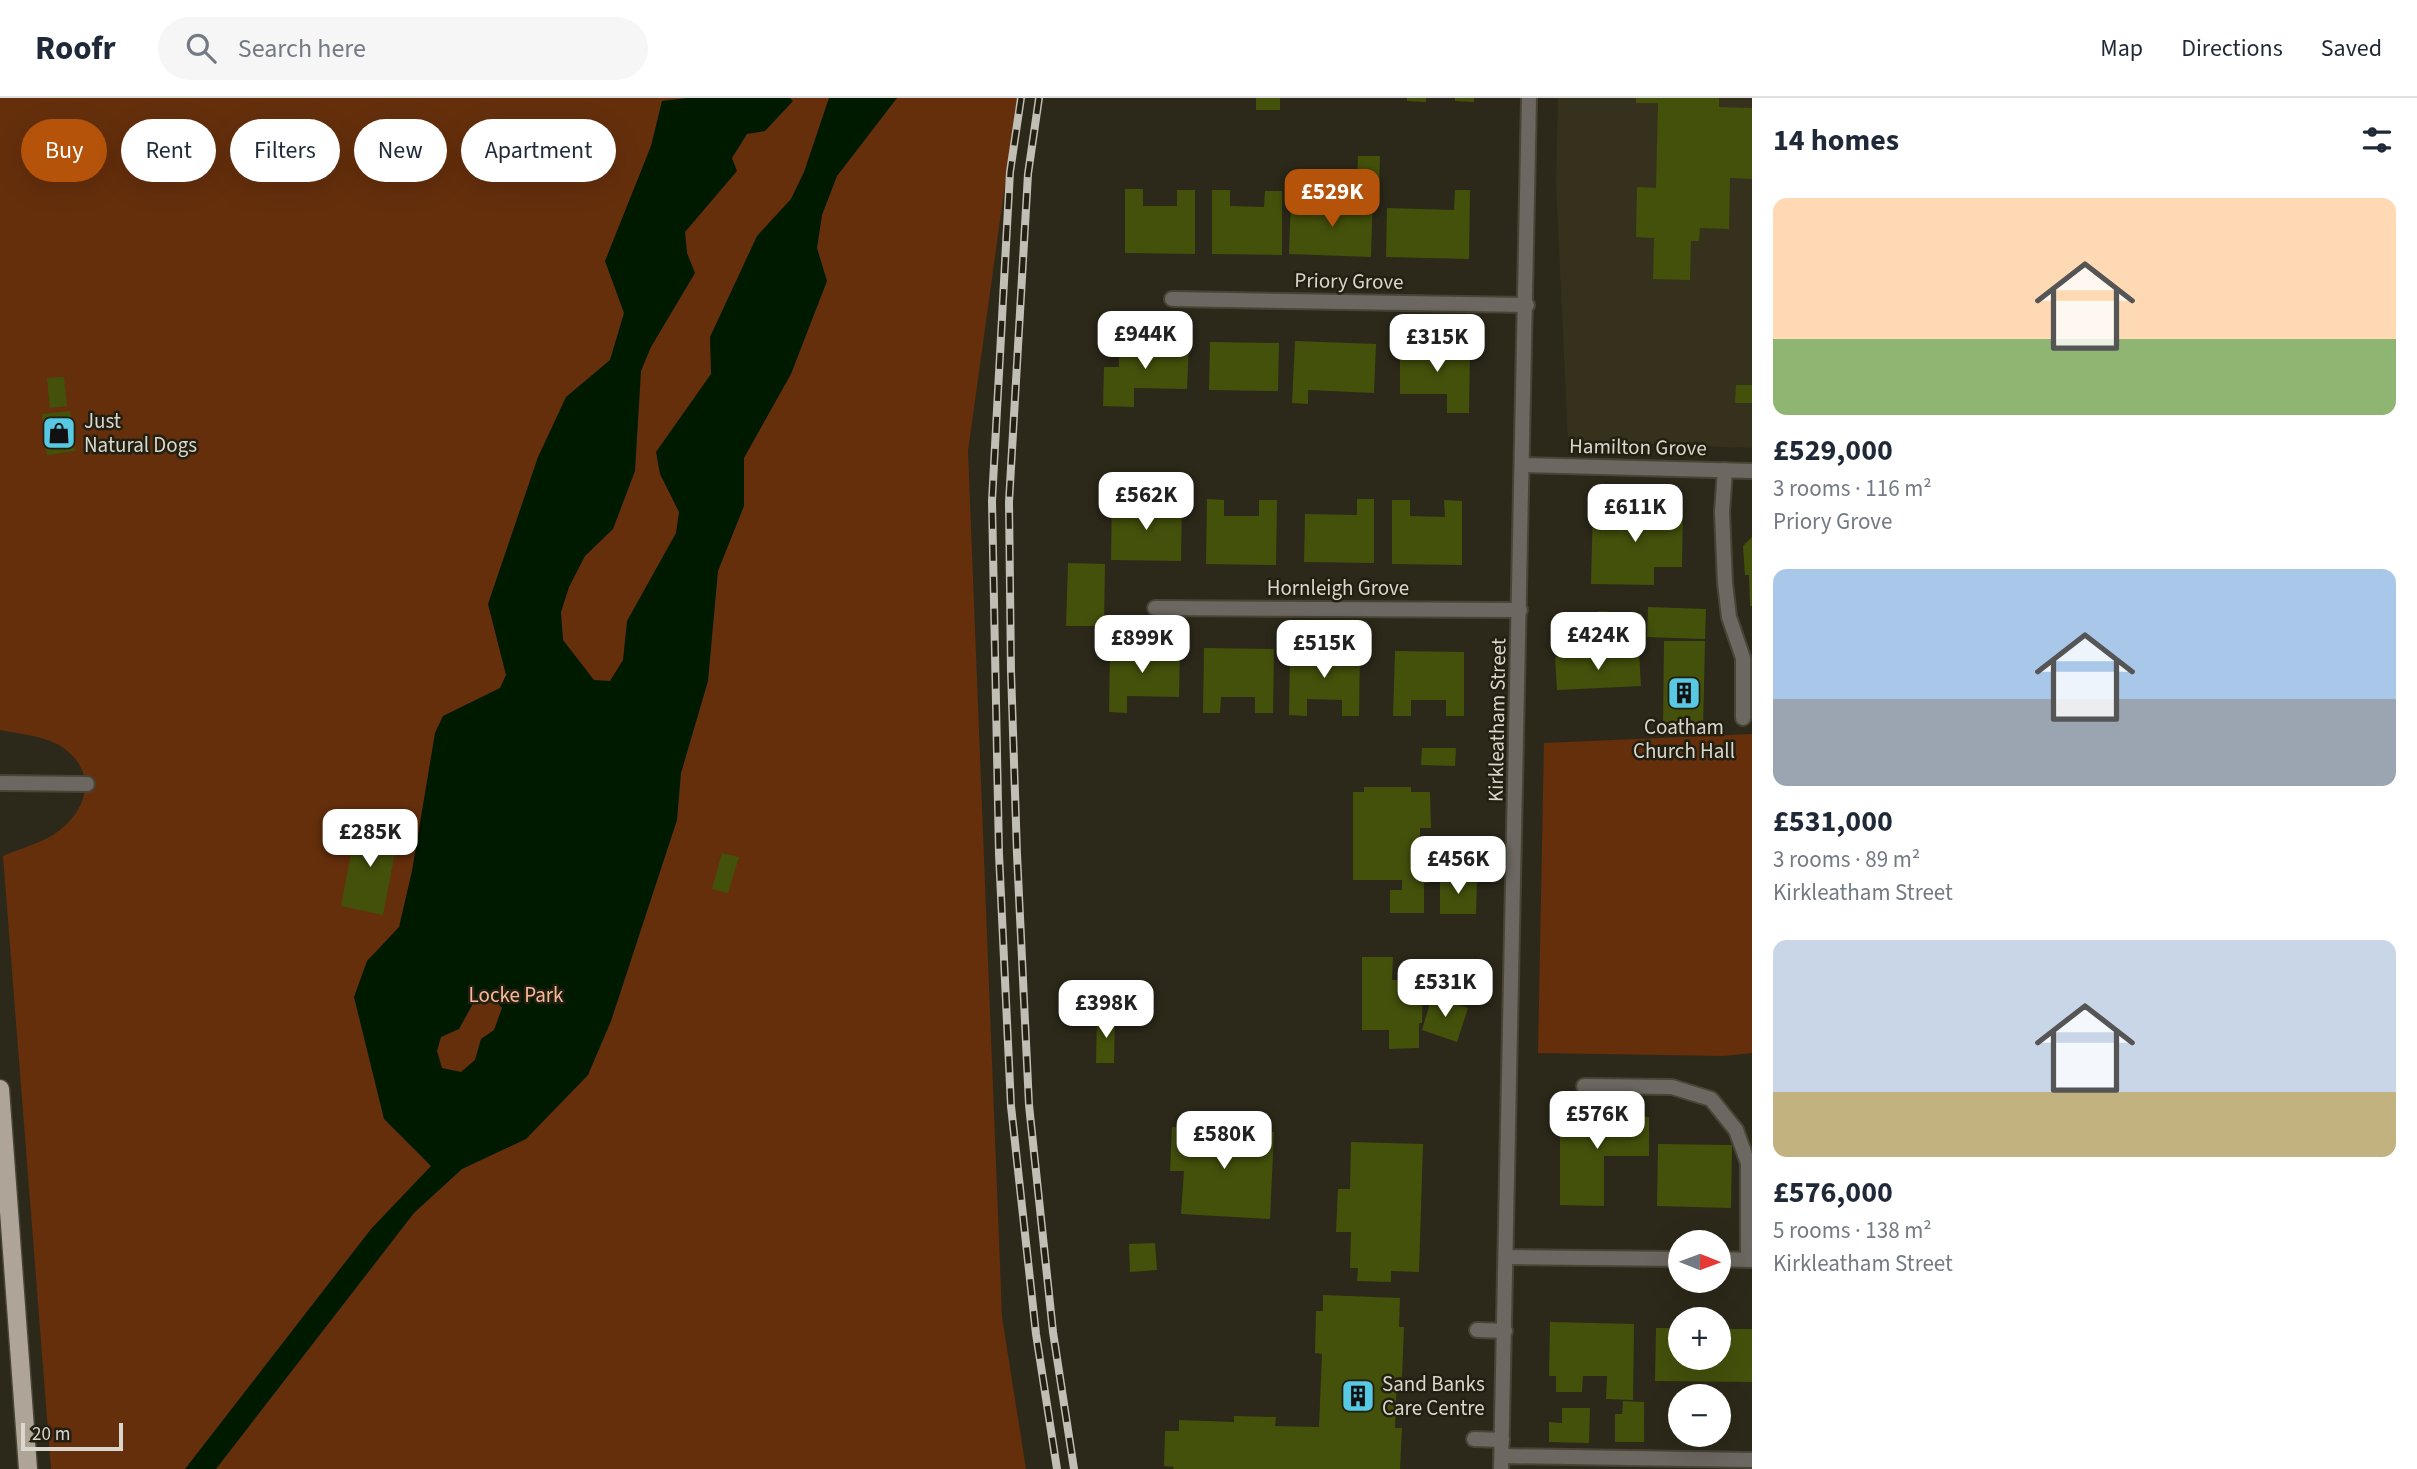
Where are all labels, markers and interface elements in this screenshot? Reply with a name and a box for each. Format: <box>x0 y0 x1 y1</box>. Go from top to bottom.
search box <box>158 17 648 80</box>
text: Roofr <box>35 25 116 72</box>
icon: search <box>182 29 220 67</box>
text: Search here <box>238 30 366 67</box>
text: Map <box>2100 31 2143 66</box>
text: Directions <box>2181 31 2283 66</box>
text: Saved <box>2321 31 2382 66</box>
chip: Buy <box>21 119 107 182</box>
chip: Rent <box>121 119 216 182</box>
chip: Filters <box>230 119 340 182</box>
chip: New <box>354 119 447 182</box>
chip: Apartment <box>461 119 616 182</box>
text: 14 homes <box>1773 119 1899 162</box>
icon: filters <box>2358 121 2396 159</box>
pin: £529K <box>1283 170 1381 229</box>
text: £529K <box>1301 175 1363 208</box>
icon: home <box>2022 243 2148 369</box>
street label: Priory Grove <box>1294 265 1404 297</box>
pin: £944K <box>1096 312 1194 371</box>
pin: £315K <box>1388 314 1486 374</box>
text: £944K <box>1114 317 1176 350</box>
text: £315K <box>1406 320 1468 353</box>
place label: Just Natural Dogs <box>84 406 197 460</box>
shop icon: Just Natural Dogs <box>40 414 78 452</box>
text: £529,000 <box>1773 429 1893 472</box>
street label: Hamilton Grove <box>1569 431 1707 463</box>
pin: £562K <box>1097 472 1195 532</box>
text: 3 rooms · 116 m² <box>1773 472 1932 505</box>
text: £562K <box>1115 478 1177 511</box>
pin: £611K <box>1586 484 1684 544</box>
text: £611K <box>1604 490 1666 523</box>
text: Priory Grove <box>1773 505 1892 538</box>
street label: Hornleigh Grove <box>1267 573 1409 603</box>
pin: £424K <box>1549 612 1647 672</box>
icon: home <box>2022 614 2148 740</box>
pin: £899K <box>1093 616 1191 675</box>
text: £424K <box>1567 618 1629 651</box>
pin: £515K <box>1275 620 1373 680</box>
text: £899K <box>1111 621 1173 654</box>
text: £515K <box>1293 626 1355 659</box>
street label: Kirkleatham Street <box>1481 638 1513 802</box>
building icon: Coatham Church Hall <box>1665 674 1703 712</box>
place label: Coatham Church Hall <box>1633 712 1735 766</box>
text: £531,000 <box>1773 800 1893 843</box>
pin: £285K <box>321 810 419 869</box>
text: £285K <box>339 815 401 848</box>
pin: £456K <box>1409 836 1507 896</box>
text: £456K <box>1427 842 1489 875</box>
text: 3 rooms · 89 m² <box>1773 843 1920 876</box>
text: Kirkleatham Street <box>1773 876 1953 909</box>
pin: £531K <box>1396 960 1494 1019</box>
text: £531K <box>1414 965 1476 998</box>
park label: Locke Park <box>469 980 564 1010</box>
pin: £398K <box>1057 981 1155 1040</box>
icon: home <box>2022 985 2148 1111</box>
text: £398K <box>1075 986 1137 1019</box>
pin: £576K <box>1548 1091 1646 1151</box>
text: £576K <box>1566 1097 1628 1130</box>
pin: £580K <box>1175 1112 1273 1171</box>
text: £580K <box>1193 1117 1255 1150</box>
text: £576,000 <box>1773 1171 1893 1214</box>
text: 5 rooms · 138 m² <box>1773 1214 1932 1247</box>
north arrow <box>1668 1230 1731 1293</box>
map controls <box>1668 1230 1731 1447</box>
text: Kirkleatham Street <box>1773 1247 1953 1280</box>
button: + <box>1668 1307 1731 1370</box>
place label: Sand Banks Care Centre <box>1382 1369 1485 1423</box>
building icon: Sand Banks Care Centre <box>1339 1377 1377 1415</box>
button: − <box>1668 1384 1731 1447</box>
scale bar <box>21 1420 122 1452</box>
text: 20 m <box>32 1421 70 1448</box>

